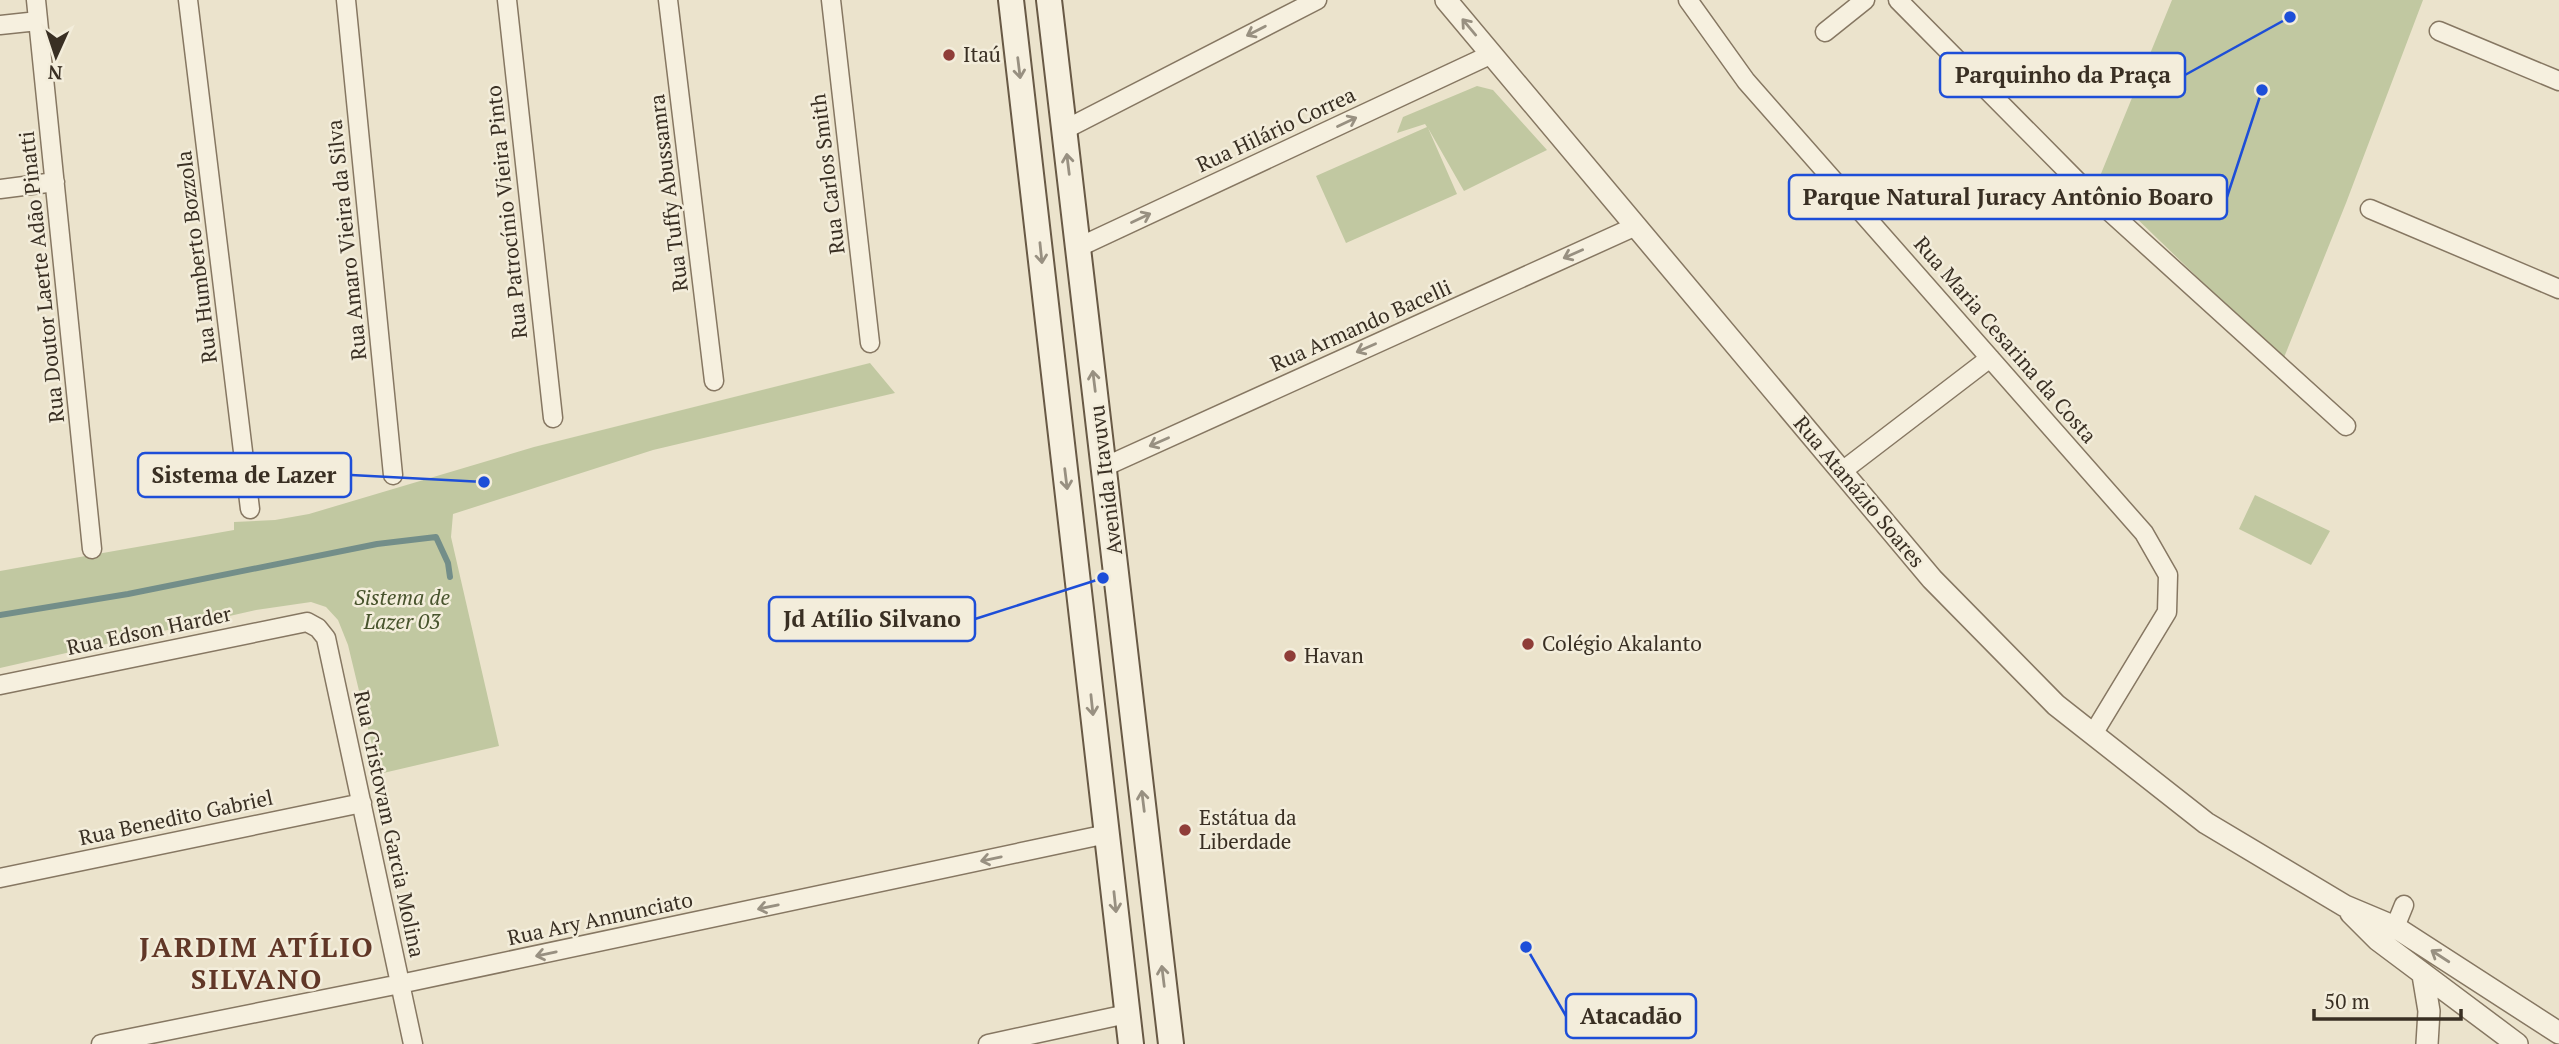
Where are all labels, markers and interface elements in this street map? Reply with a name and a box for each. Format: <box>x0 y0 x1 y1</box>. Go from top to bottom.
one-way arrow <box>1461 18 1477 36</box>
north arrow <box>21 21 91 91</box>
one-way arrow <box>1246 25 1267 39</box>
place label: Itaú <box>963 40 1001 68</box>
marker: Itaú <box>941 47 957 63</box>
callout: Parquinho da Praça <box>1940 53 2185 97</box>
one-way arrow <box>1012 56 1025 79</box>
text: Parquinho da Praça <box>1955 59 2171 90</box>
text: N <box>47 61 63 86</box>
street label: Rua Hilário Correa <box>1191 80 1360 178</box>
street label: Rua Patrocínio Vieira Pinto <box>479 84 533 340</box>
street label: Rua Tuffy Abussamra <box>642 92 694 293</box>
street label: Rua Carlos Smith <box>803 92 851 256</box>
one-way arrow <box>1336 115 1357 128</box>
street label: Rua Amaro Vieira da Silva <box>319 118 373 362</box>
street label: Rua Doutor Laerte Adão Pinatti <box>12 130 70 424</box>
street label: Rua Humberto Bozzola <box>169 149 223 365</box>
one-way arrow <box>1062 153 1075 176</box>
callout: Parque Natural Juracy Antônio Boaro <box>1789 175 2227 219</box>
text: Parque Natural Juracy Antônio Boaro <box>1803 181 2213 212</box>
one-way arrow <box>1130 211 1151 224</box>
street label: Rua Maria Cesarina da Costa <box>1908 230 2104 449</box>
one-way arrow <box>1034 242 1047 264</box>
one-way arrow <box>1563 248 1585 261</box>
street label: Rua Armando Bacelli <box>1266 273 1455 378</box>
one-way arrow <box>1356 342 1377 355</box>
one-way arrow <box>1088 370 1101 393</box>
street label: Avenida Itavuvu <box>1082 403 1128 557</box>
street label: Rua Atanázio Soares <box>1788 410 1932 573</box>
one-way arrow <box>1149 436 1170 449</box>
callout: Sistema de Lazer <box>138 453 351 497</box>
text: Sistema de Lazer <box>151 459 337 490</box>
one-way arrow <box>1060 468 1073 490</box>
park label: Sistema de Lazer 03 <box>354 583 451 635</box>
callout: Jd Atílio Silvano <box>769 597 975 641</box>
street label: Rua Edson Harder <box>64 599 234 661</box>
text: Jd Atílio Silvano <box>783 603 961 634</box>
place label: Colégio Akalanto <box>1542 629 1702 657</box>
marker: Colégio Akalanto <box>1520 636 1536 652</box>
place label: Havan <box>1304 641 1364 669</box>
marker: Havan <box>1282 648 1298 664</box>
street label: Rua Cristovam Garcia Molina <box>348 688 432 960</box>
one-way arrow <box>1086 694 1099 716</box>
street label: Rua Benedito Gabriel <box>76 783 275 851</box>
one-way arrow <box>1137 791 1150 813</box>
place label: Estátua da Liberdade <box>1199 803 1297 855</box>
marker: Estátua da Liberdade <box>1177 822 1193 838</box>
one-way arrow <box>980 853 1003 867</box>
street label: Rua Ary Annunciato <box>505 885 695 951</box>
one-way arrow <box>1108 890 1121 913</box>
one-way arrow <box>757 900 780 914</box>
district label: JARDIM ATÍLIO SILVANO <box>139 928 375 997</box>
one-way arrow <box>535 947 558 961</box>
one-way arrow <box>2430 949 2450 963</box>
one-way arrow <box>1157 965 1170 988</box>
scale bar <box>2314 978 2461 1022</box>
text: 50 m <box>2324 987 2370 1015</box>
callout: Atacadão <box>1566 994 1696 1038</box>
text: Atacadão <box>1580 1000 1682 1031</box>

